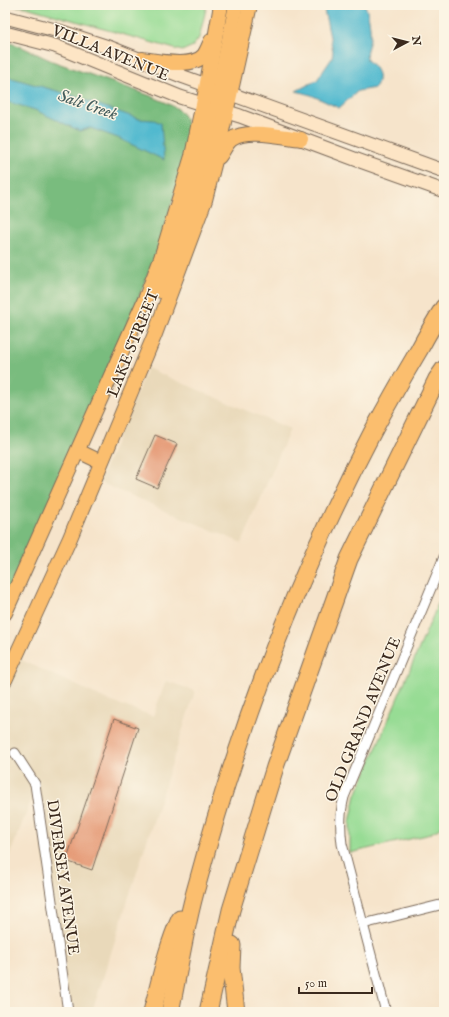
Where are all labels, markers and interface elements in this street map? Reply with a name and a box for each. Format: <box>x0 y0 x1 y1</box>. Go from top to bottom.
street label: VILLA AVENUE <box>48 21 172 86</box>
north arrow <box>387 22 427 62</box>
text: N <box>408 34 424 47</box>
water label: Salt Creek <box>55 85 120 125</box>
street label: LAKE STREET <box>103 287 165 400</box>
street label: OLD GRAND AVENUE <box>322 634 406 805</box>
street label: DIVERSEY AVENUE <box>41 798 83 956</box>
scale bar <box>299 969 372 995</box>
text: 50 m <box>305 976 327 991</box>

